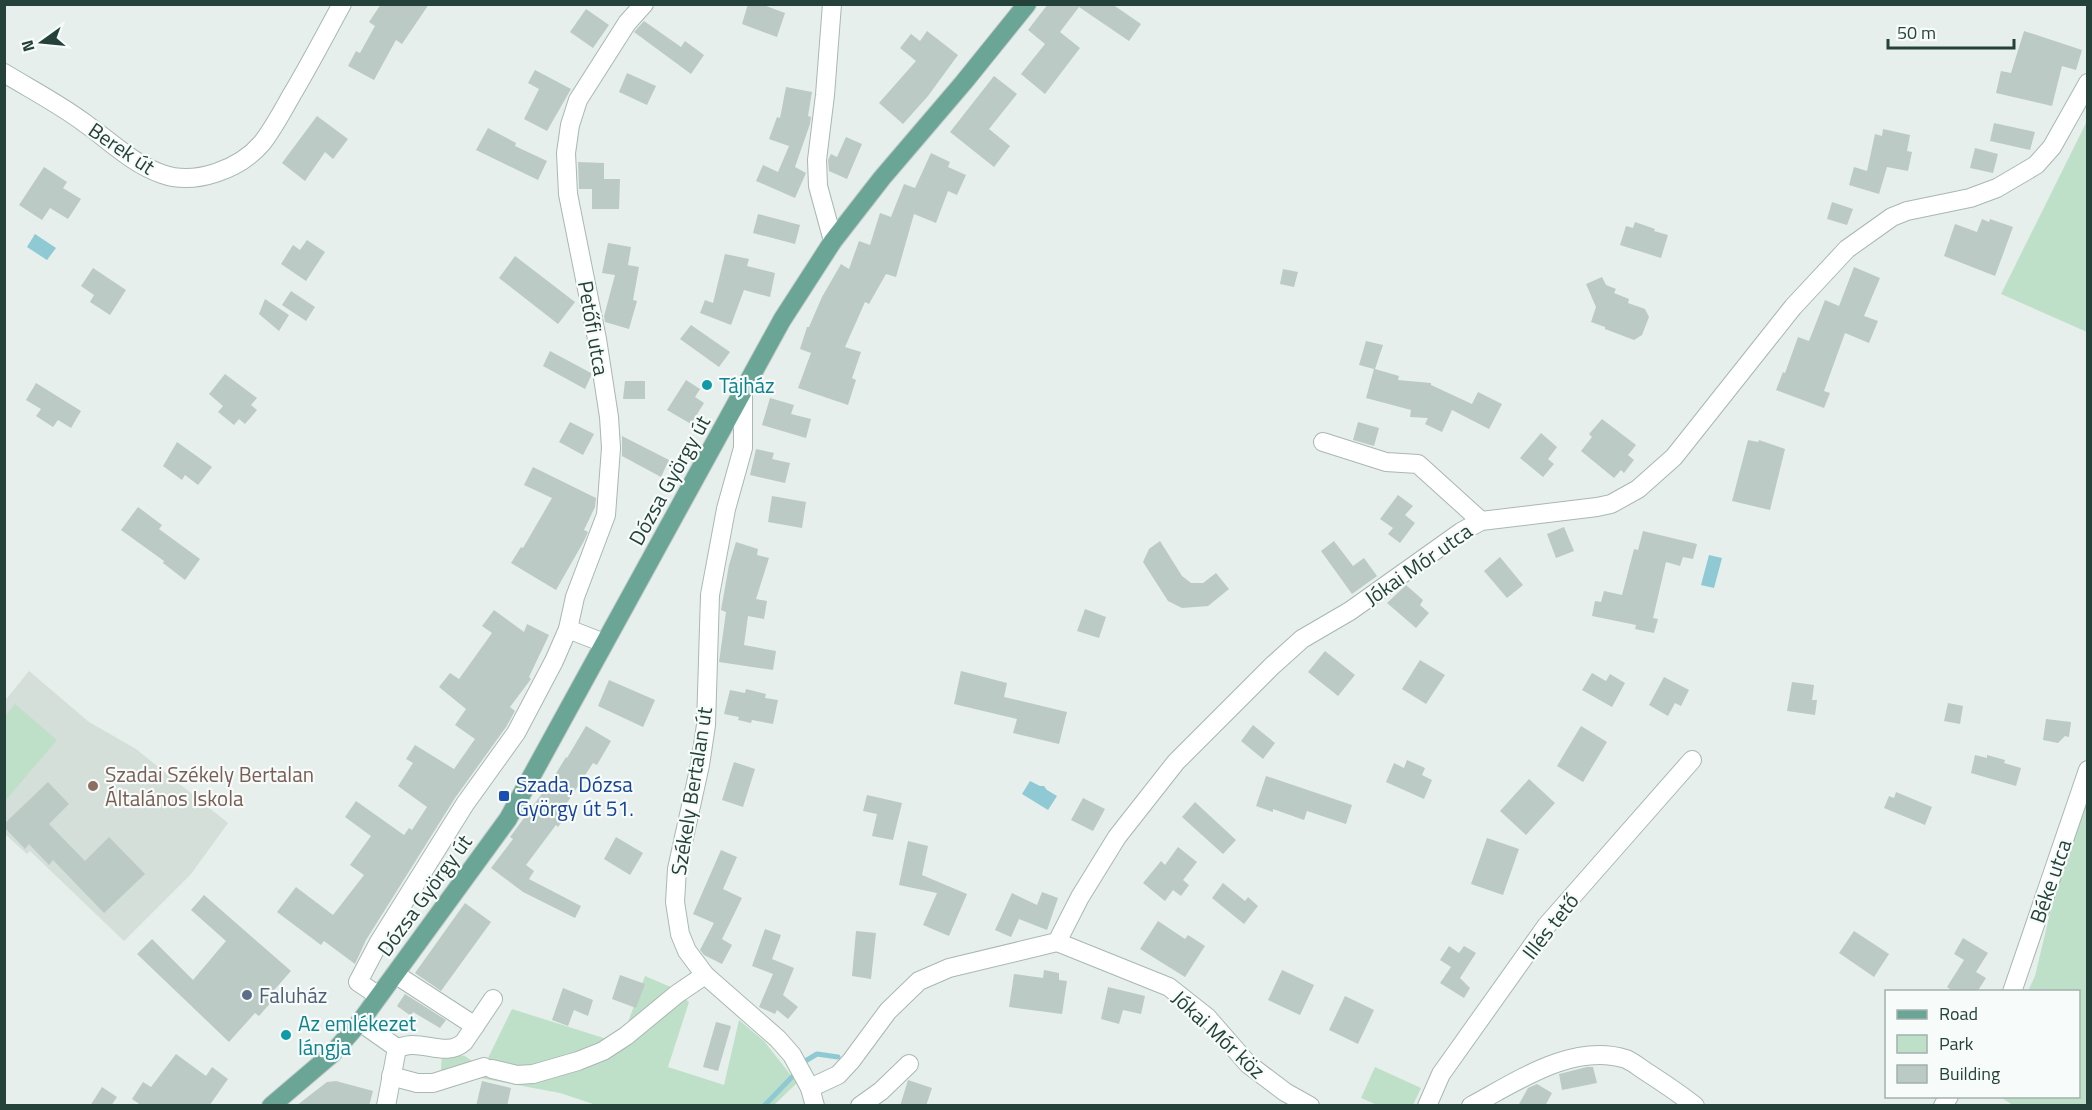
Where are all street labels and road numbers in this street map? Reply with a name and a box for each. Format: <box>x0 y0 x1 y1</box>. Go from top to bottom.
street label: Berek út <box>82 114 162 182</box>
street label: Petőfi utca <box>570 278 618 378</box>
street label: Dózsa György út <box>620 409 718 551</box>
street label: Jókai Mór utca <box>1357 515 1479 613</box>
street label: Székely Bertalan út <box>662 704 720 877</box>
street label: Dózsa György út <box>369 827 480 963</box>
street label: Béke utca <box>2021 834 2079 927</box>
street label: Illés tető <box>1514 886 1586 966</box>
street label: Jókai Mór köz <box>1165 982 1273 1086</box>

